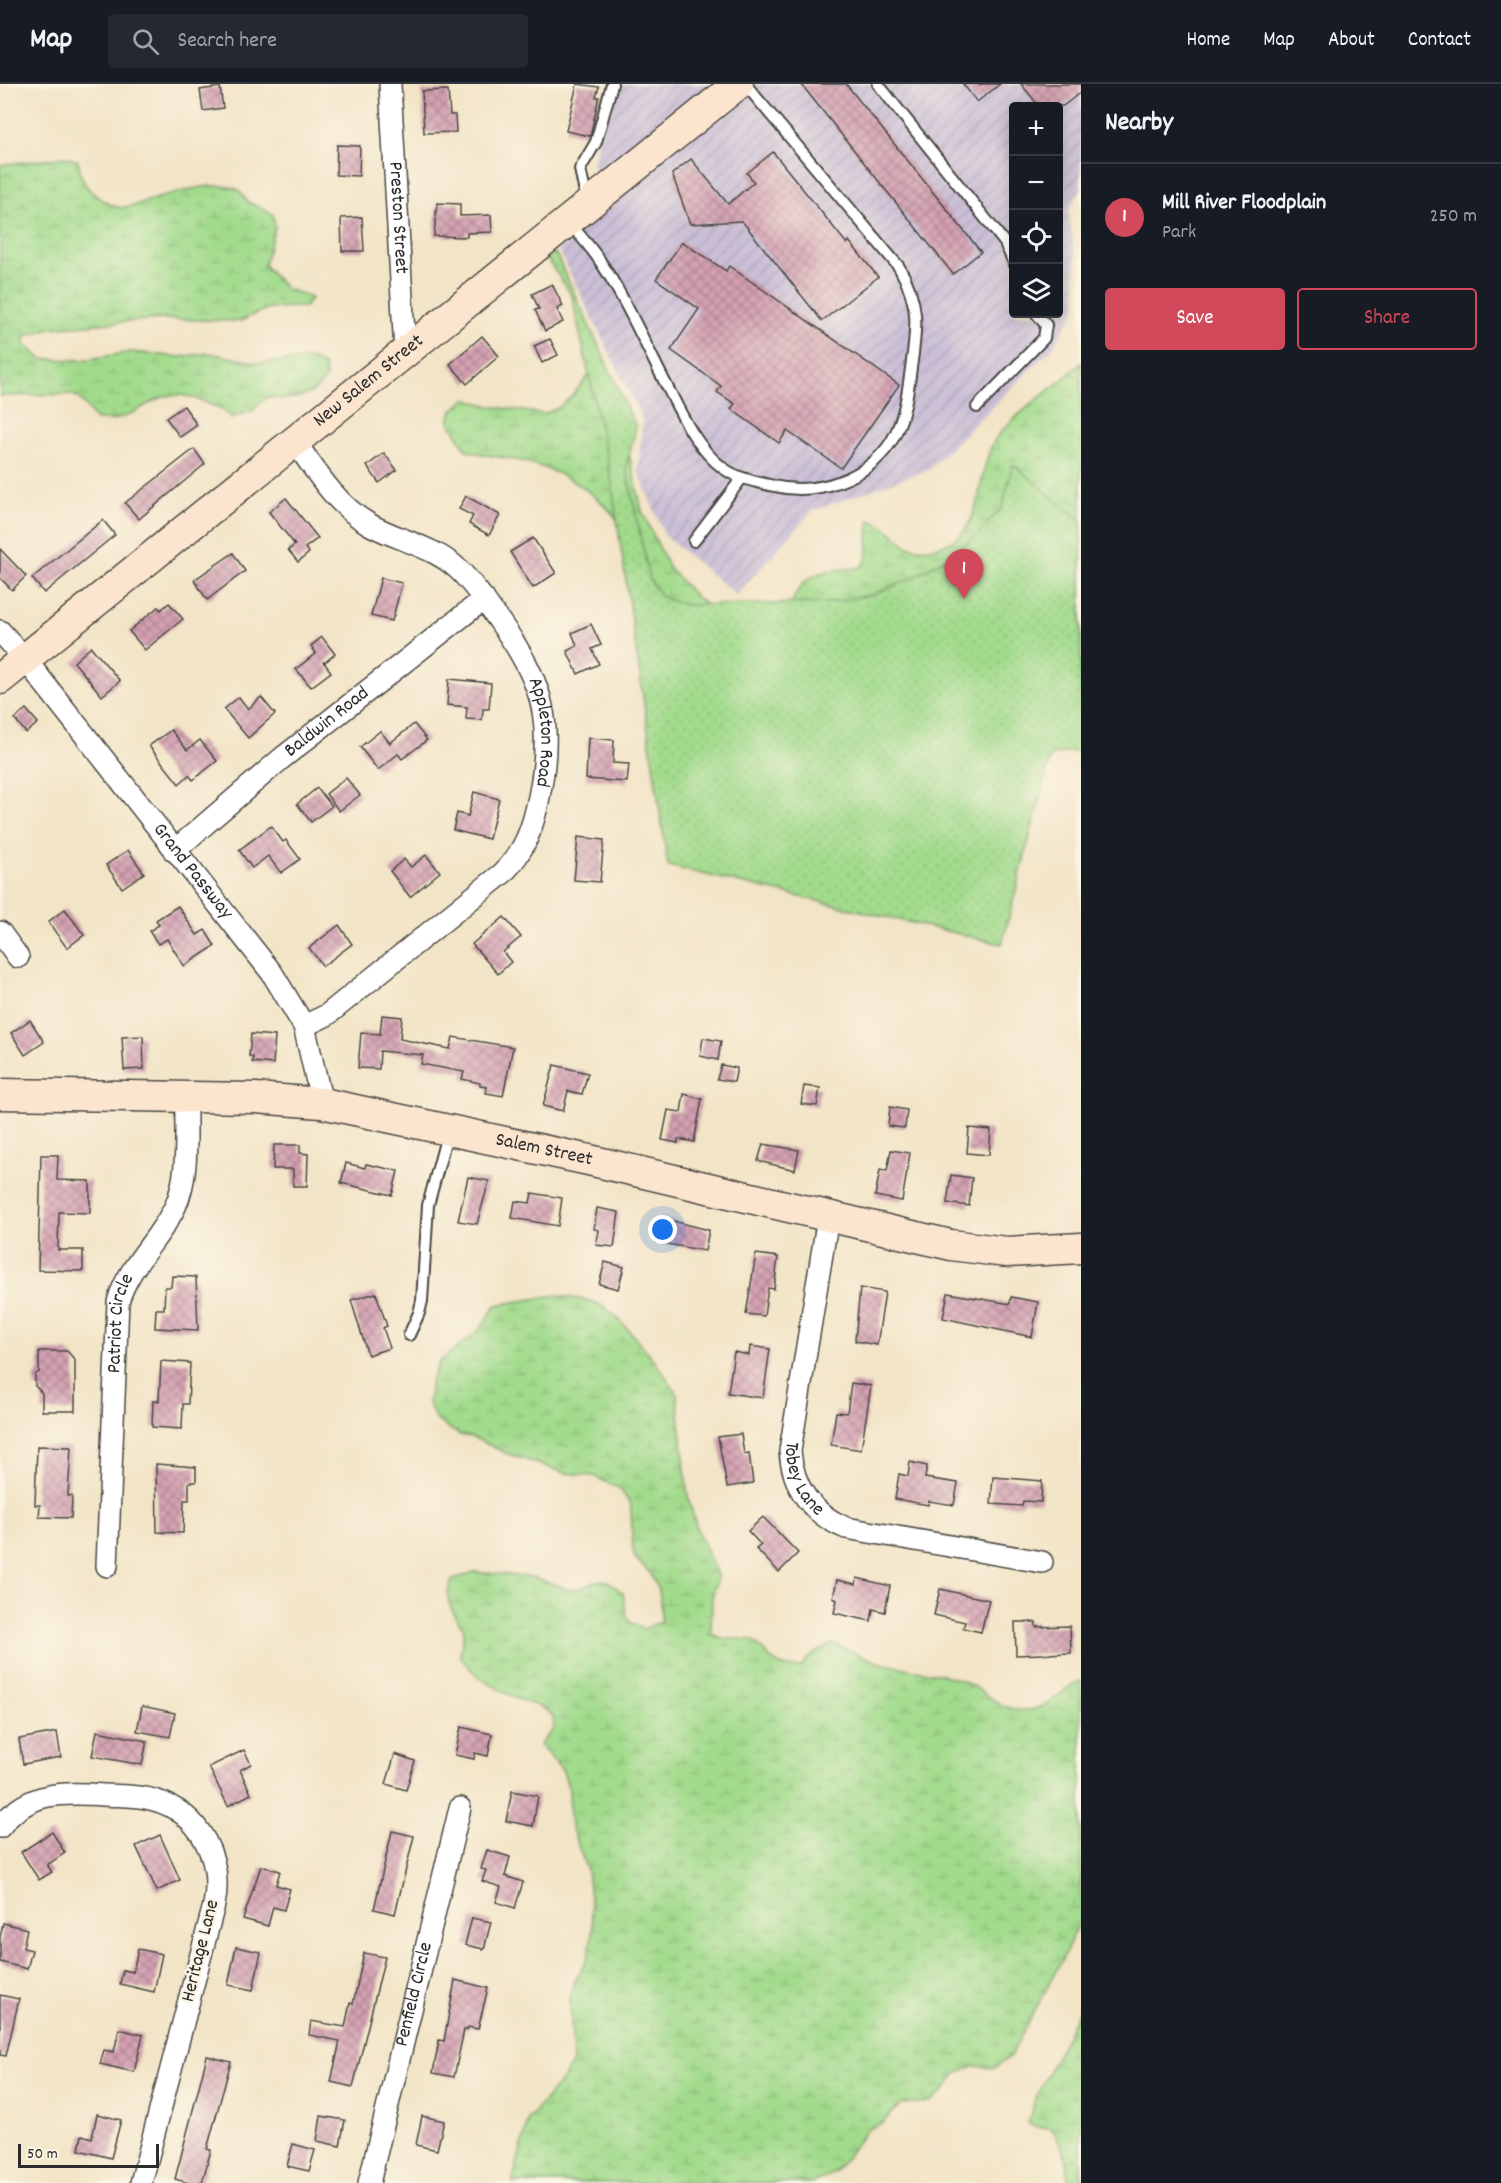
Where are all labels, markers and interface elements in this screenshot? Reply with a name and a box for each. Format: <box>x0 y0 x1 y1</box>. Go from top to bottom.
search box <box>108 14 528 68</box>
text: Map <box>30 21 72 61</box>
icon: search <box>129 25 162 58</box>
text: Search here <box>177 26 277 57</box>
text: Home <box>1186 26 1230 56</box>
text: Map <box>1263 26 1295 56</box>
text: About <box>1328 26 1375 56</box>
text: Contact <box>1408 26 1471 56</box>
map controls <box>1009 102 1063 318</box>
button: + <box>1009 102 1063 156</box>
text: Nearby <box>1105 105 1173 142</box>
button: − <box>1009 156 1063 210</box>
street label: Preston Street <box>380 161 415 275</box>
text: Mill River Floodplain <box>1162 188 1326 219</box>
text: 1 <box>1122 203 1127 231</box>
text: 250 m <box>1430 203 1477 231</box>
button: locate <box>1009 210 1063 264</box>
text: Park <box>1162 219 1196 247</box>
button: layers <box>1009 264 1063 318</box>
button: Save <box>1105 288 1285 350</box>
button: Share <box>1297 288 1477 350</box>
street label: New Salem Street <box>308 328 430 435</box>
pin: 1 <box>944 550 984 599</box>
street label: Appleton Road <box>520 673 560 789</box>
street label: Baldwin Road <box>279 680 376 765</box>
street label: Grand Passway <box>145 817 240 926</box>
street label: Salem Street <box>493 1126 595 1174</box>
your location <box>648 1215 677 1244</box>
street label: Patriot Circle <box>101 1269 142 1374</box>
street label: Tobey Lane <box>776 1439 830 1524</box>
street label: Heritage Lane <box>175 1897 227 2005</box>
street label: Penfield Circle <box>389 1939 441 2050</box>
scale bar <box>18 2141 159 2168</box>
text: 50 m <box>27 2143 58 2166</box>

